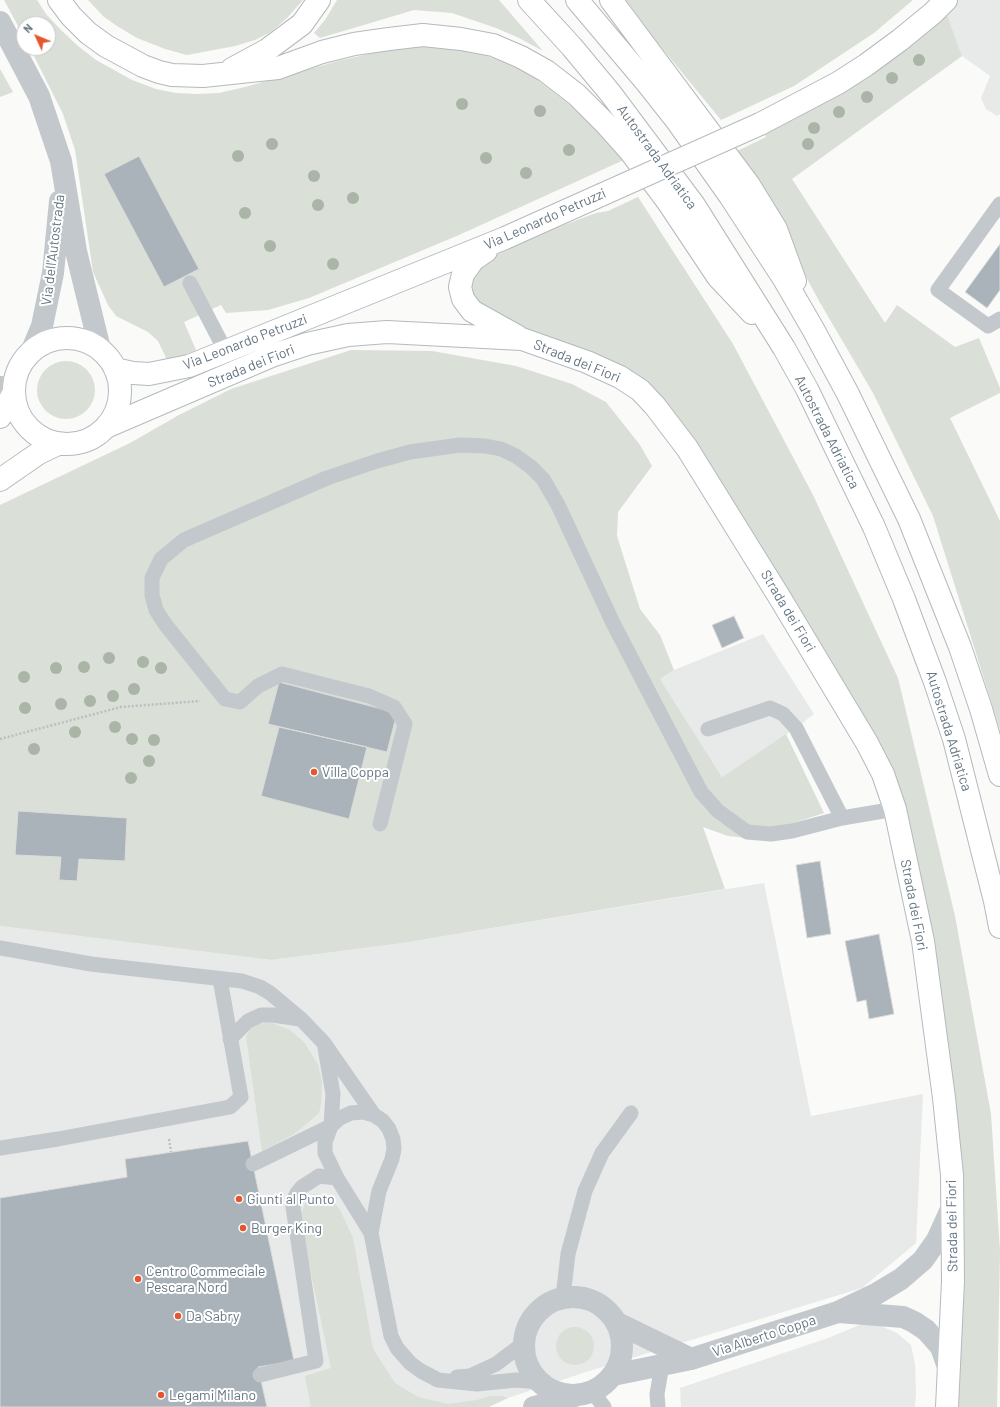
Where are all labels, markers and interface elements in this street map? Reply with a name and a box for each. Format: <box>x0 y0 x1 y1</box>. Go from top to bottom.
north arrow <box>16 16 56 56</box>
text: N <box>21 21 35 35</box>
street label: Autostrada Adriatica <box>613 102 701 212</box>
street label: Via Leonardo Petruzzi <box>481 185 609 253</box>
street label: Via dell'Autostrada <box>38 194 68 306</box>
street label: Via Leonardo Petruzzi <box>180 311 310 373</box>
street label: Strada dei Fiori <box>531 336 623 386</box>
street label: Strada dei Fiori <box>205 341 297 391</box>
street label: Autostrada Adriatica <box>791 373 863 491</box>
street label: Strada dei Fiori <box>757 567 819 655</box>
street label: Autostrada Adriatica <box>923 669 975 793</box>
place label: Villa Coppa <box>322 764 389 780</box>
marker: Villa Coppa <box>309 767 319 777</box>
street label: Strada dei Fiori <box>897 858 931 952</box>
street label: Strada dei Fiori <box>943 1180 961 1272</box>
place label: Giunti al Punto <box>247 1191 335 1207</box>
marker: Giunti al Punto <box>234 1194 244 1204</box>
place label: Burger King <box>251 1220 322 1236</box>
marker: Burger King <box>238 1223 248 1233</box>
place label: Centro Commeciale Pescara Nord <box>146 1263 265 1296</box>
marker: Centro Commeciale Pescara Nord <box>133 1274 143 1284</box>
place label: Da Sabry <box>186 1308 239 1324</box>
marker: Da Sabry <box>173 1311 183 1321</box>
street label: Via Alberto Coppa <box>710 1311 818 1361</box>
place label: Legami Milano <box>169 1387 256 1403</box>
marker: Legami Milano <box>156 1390 166 1400</box>

